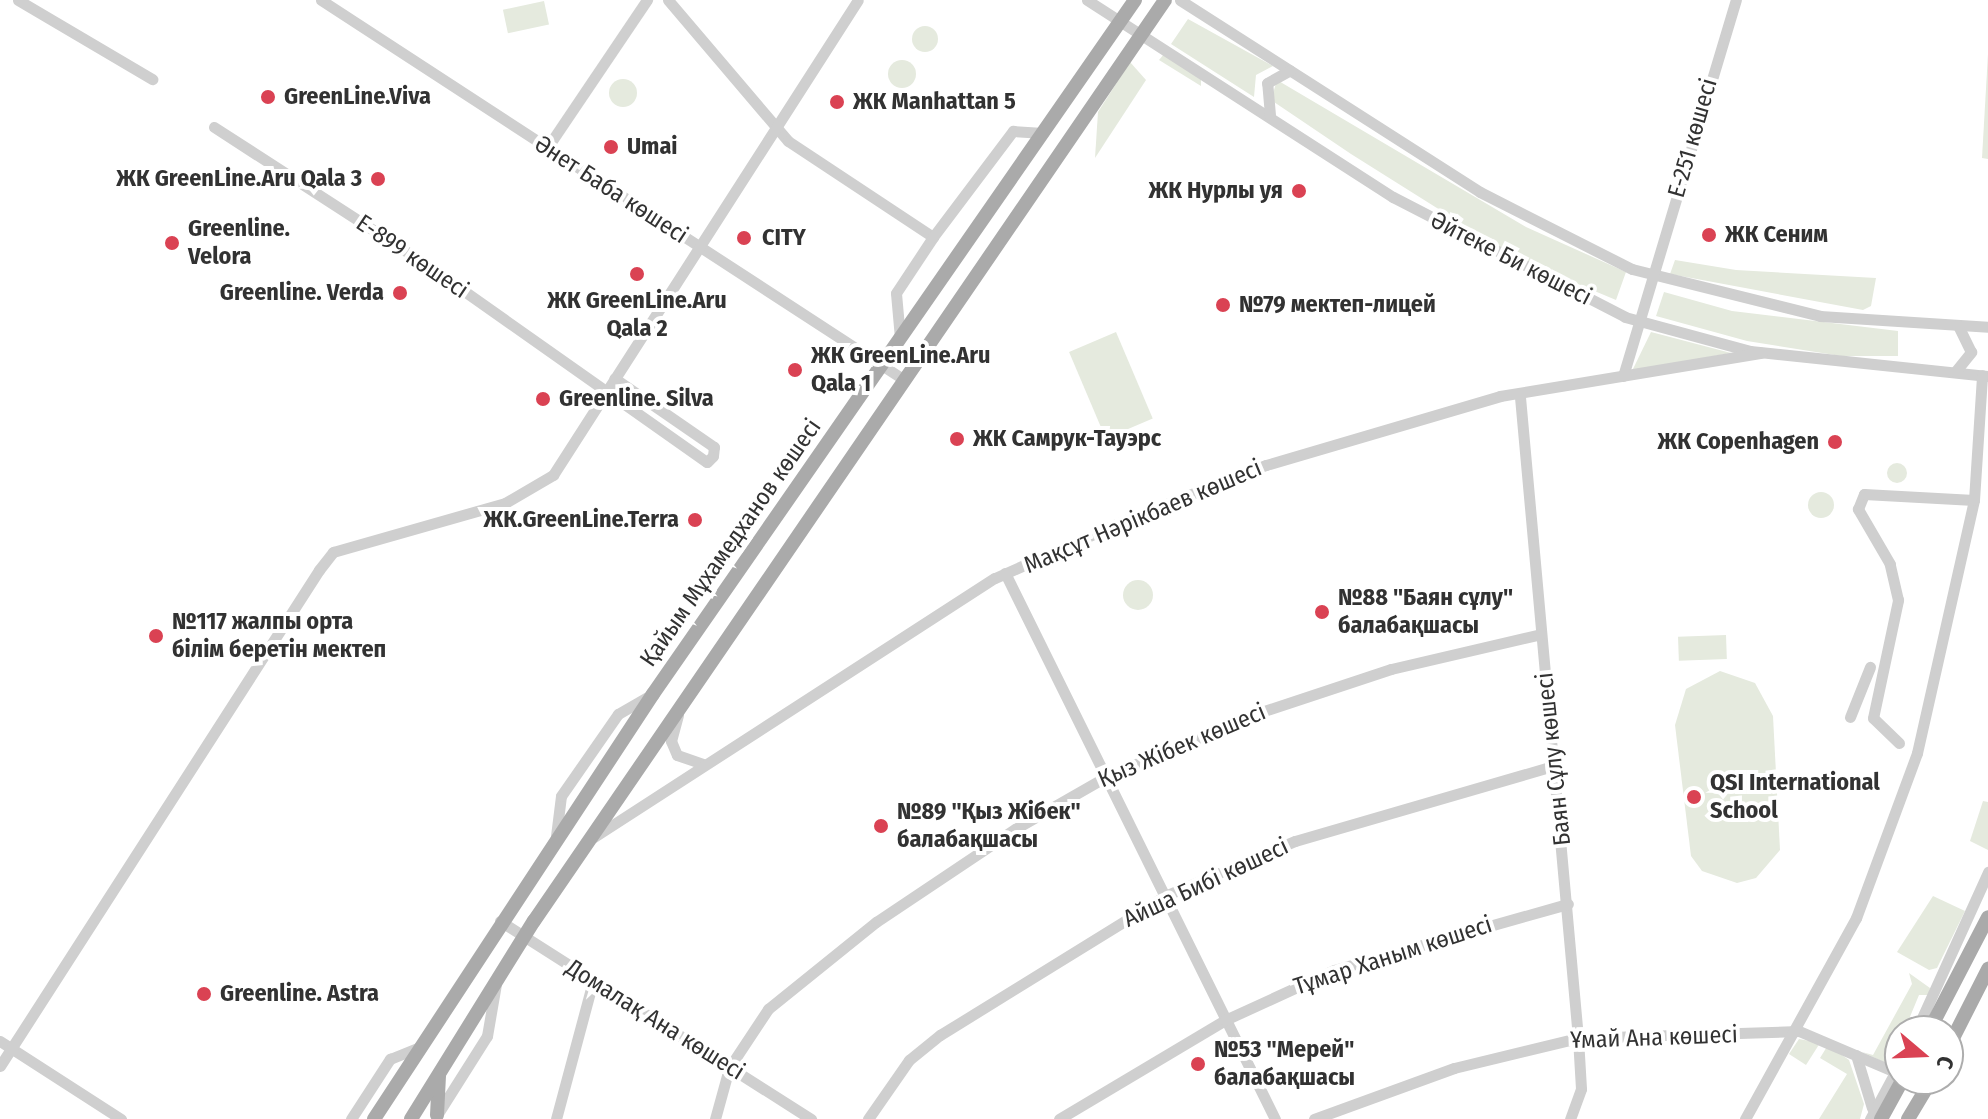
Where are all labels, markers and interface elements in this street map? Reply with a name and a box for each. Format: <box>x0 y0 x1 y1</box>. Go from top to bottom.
street label: Е-251 көшесі <box>1662 75 1724 201</box>
place label: GreenLine.Viva <box>284 83 431 111</box>
marker: GreenLine.Viva <box>259 88 277 106</box>
place label: ЖК Manhattan 5 <box>853 88 1016 116</box>
marker: ЖК Manhattan 5 <box>828 93 846 111</box>
street label: Әнет Баба көшесі <box>529 130 693 250</box>
place label: Umai <box>627 133 678 161</box>
marker: Umai <box>602 138 620 156</box>
place label: ЖК GreenLine.Aru Qala 3 <box>116 165 362 193</box>
marker: ЖК GreenLine.Aru Qala 3 <box>369 170 387 188</box>
place label: ЖК Нурлы уя <box>1149 177 1283 205</box>
marker: ЖК Нурлы уя <box>1290 182 1308 200</box>
street label: Әйтеке Би көшесі <box>1426 206 1596 312</box>
street label: Е-899 көшесі <box>350 209 474 305</box>
place label: Greenline. Velora <box>188 215 290 271</box>
place label: ЖК Сеним <box>1725 221 1828 249</box>
place label: CITY <box>762 224 806 252</box>
marker: ЖК Сеним <box>1700 226 1718 244</box>
marker: CITY <box>733 227 755 249</box>
marker: Greenline. Velora <box>163 234 181 252</box>
marker: ЖК GreenLine.Aru Qala 2 <box>628 265 646 283</box>
place label: Greenline. Verda <box>220 279 384 307</box>
marker: Greenline. Verda <box>391 284 409 302</box>
place label: ЖК GreenLine.Aru Qala 2 <box>547 287 727 343</box>
place label: №79 мектеп-лицей <box>1239 291 1436 319</box>
marker: №79 мектеп-лицей <box>1214 296 1232 314</box>
place label: ЖК GreenLine.Aru Qala 1 <box>811 342 990 398</box>
marker: ЖК GreenLine.Aru Qala 1 <box>786 361 804 379</box>
place label: Greenline. Silva <box>559 385 714 413</box>
marker: Greenline. Silva <box>534 390 552 408</box>
street label: Қайым Мұхамедханов көшесі <box>634 414 828 672</box>
place label: ЖК Самрук-Тауэрс <box>973 425 1161 453</box>
place label: ЖК Copenhagen <box>1657 428 1819 456</box>
marker: ЖК Самрук-Тауэрс <box>948 430 966 448</box>
marker: ЖК Copenhagen <box>1826 433 1844 451</box>
street label: Мақсұт Нәрікбаев көшесі <box>1020 454 1266 580</box>
place label: ЖК.GreenLine.Terra <box>483 506 679 534</box>
marker: ЖК.GreenLine.Terra <box>686 511 704 529</box>
place label: №88 "Баян сұлу" балабақшасы <box>1338 584 1513 640</box>
marker: №88 "Баян сұлу" балабақшасы <box>1313 603 1331 621</box>
place label: №117 жалпы орта білім беретін мектеп <box>172 608 386 664</box>
marker: №117 жалпы орта білім беретін мектеп <box>147 627 165 645</box>
street label: Баян Сұлу көшесі <box>1531 671 1577 847</box>
street label: Қыз Жібек көшесі <box>1094 698 1270 794</box>
place label: QSI International School <box>1710 769 1880 825</box>
marker: QSI International School <box>1685 788 1703 806</box>
place label: №89 "Қыз Жібек" балабақшасы <box>897 798 1081 854</box>
marker: №89 "Қыз Жібек" балабақшасы <box>872 817 890 835</box>
street label: Айша Бибі көшесі <box>1119 832 1293 934</box>
street label: Тұмар Ханым көшесі <box>1290 910 1496 1002</box>
street label: Домалақ Ана көшесі <box>560 953 750 1087</box>
place label: Greenline. Astra <box>220 980 379 1008</box>
marker: Greenline. Astra <box>195 985 213 1003</box>
north arrow <box>1884 1015 1964 1095</box>
street label: Ұмай Ана көшесі <box>1570 1021 1738 1055</box>
place label: №53 "Мерей" балабақшасы <box>1214 1036 1355 1092</box>
text: С <box>1931 1052 1960 1072</box>
marker: №53 "Мерей" балабақшасы <box>1189 1055 1207 1073</box>

